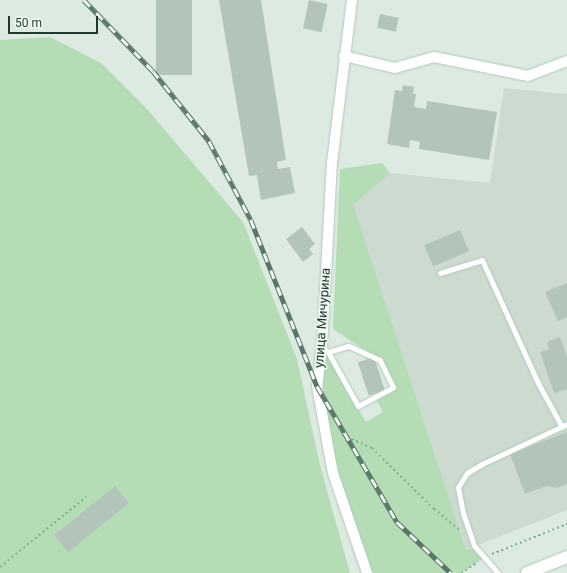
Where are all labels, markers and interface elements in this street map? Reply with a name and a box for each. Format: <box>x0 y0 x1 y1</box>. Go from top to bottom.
scale bar <box>10 8 100 34</box>
text: 50 m <box>15 16 42 30</box>
street label: улица Мичурина <box>312 267 334 369</box>

